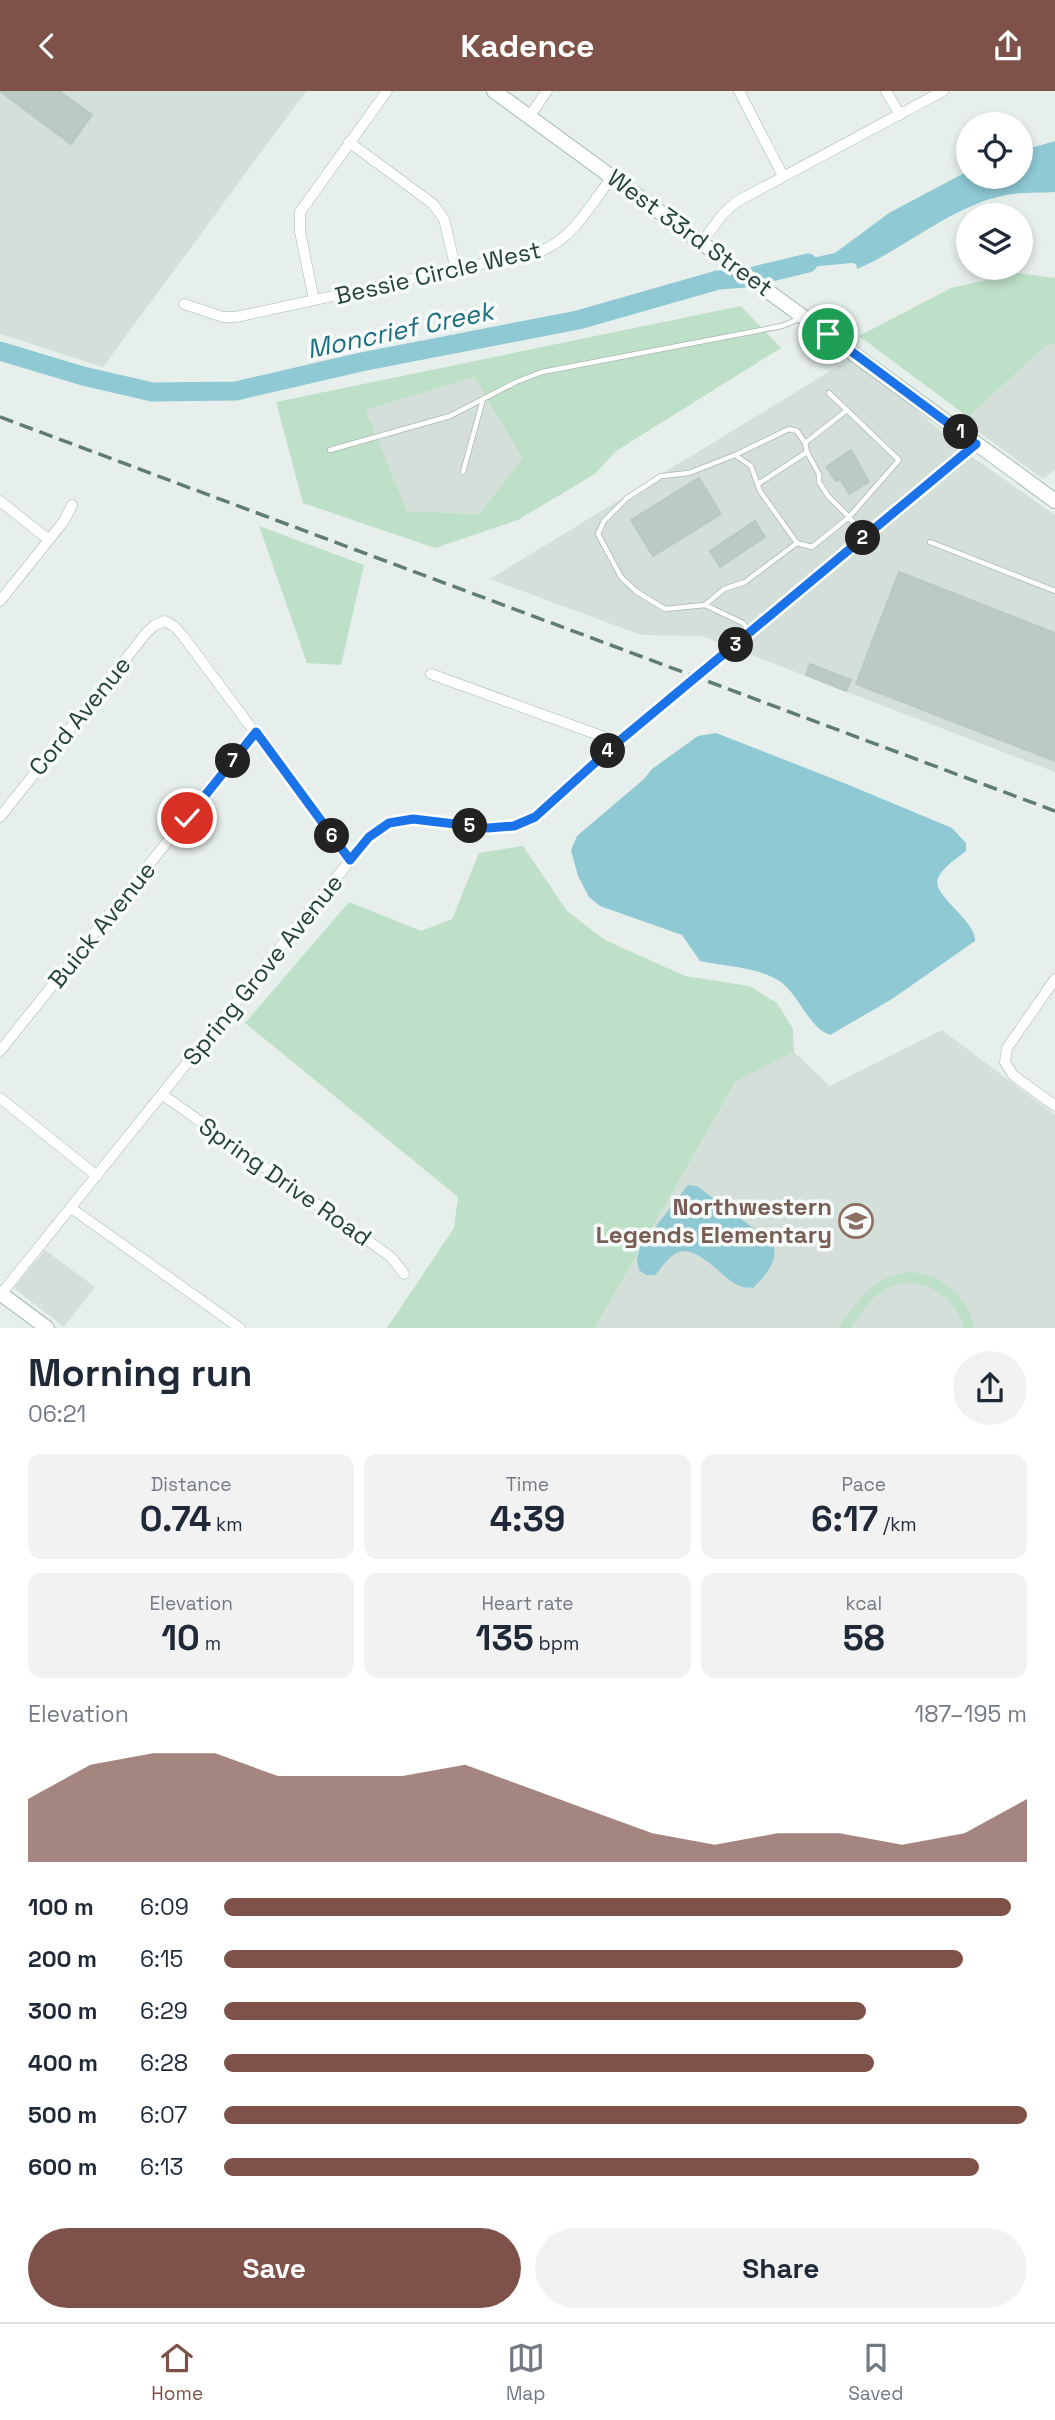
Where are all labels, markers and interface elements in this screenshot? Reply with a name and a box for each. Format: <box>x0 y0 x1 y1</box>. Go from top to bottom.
text: Kadence <box>460 26 595 66</box>
icon: back <box>28 27 66 65</box>
icon: share <box>989 27 1027 65</box>
map controls <box>956 112 1033 280</box>
button: locate <box>956 112 1033 189</box>
street label: West 33rd Street <box>601 162 779 303</box>
button: layers <box>956 203 1033 280</box>
street label: Bessie Circle West <box>332 234 544 311</box>
water label: Moncrief Creek <box>304 293 499 366</box>
pin <box>798 304 858 364</box>
icon: arrive <box>809 315 847 353</box>
pin: 1 <box>944 415 978 449</box>
text: 1 <box>956 419 965 444</box>
pin: 2 <box>846 521 880 555</box>
text: 2 <box>857 525 868 550</box>
pin: 3 <box>718 627 754 663</box>
text: 3 <box>730 632 741 657</box>
street label: Cord Avenue <box>22 650 137 782</box>
pin: 4 <box>590 733 626 769</box>
text: 4 <box>601 738 614 763</box>
pin: 7 <box>216 743 250 779</box>
text: 7 <box>227 748 238 773</box>
pin <box>157 788 217 848</box>
icon: check <box>168 799 206 837</box>
pin: 5 <box>452 809 488 843</box>
text: 5 <box>464 813 475 838</box>
pin: 6 <box>314 819 350 853</box>
text: 6 <box>326 823 337 848</box>
street label: Buick Avenue <box>41 855 162 994</box>
street label: Spring Grove Avenue <box>176 868 349 1072</box>
street label: Spring Drive Road <box>193 1110 378 1253</box>
place label: Northwestern Legends Elementary <box>596 1191 832 1250</box>
school or university icon: Northwestern Legends Elementary <box>837 1202 875 1240</box>
text: Morning run <box>28 1349 253 1397</box>
button: share <box>953 1351 1027 1425</box>
text: 06:21 <box>28 1399 86 1429</box>
text: Distance <box>151 1472 232 1497</box>
text: Time <box>506 1472 549 1497</box>
text: Pace <box>842 1472 886 1497</box>
text: 0.74 <box>140 1497 211 1541</box>
text: 4:39 <box>490 1497 565 1541</box>
text: 6:17 <box>811 1497 878 1541</box>
text: km <box>211 1512 243 1537</box>
text: /km <box>878 1512 917 1537</box>
text: Elevation <box>150 1591 233 1616</box>
text: Heart rate <box>481 1591 574 1616</box>
text: kcal <box>845 1591 882 1616</box>
text: 10 <box>161 1616 200 1660</box>
text: 135 <box>476 1616 534 1660</box>
text: 58 <box>843 1616 885 1660</box>
text: m <box>200 1631 221 1656</box>
text: bpm <box>534 1631 579 1656</box>
text: Elevation <box>28 1699 129 1729</box>
text: 187–195 m <box>915 1699 1027 1729</box>
text: 100 m <box>28 1892 94 1922</box>
text: 6:09 <box>140 1892 189 1922</box>
text: 200 m <box>28 1944 97 1974</box>
text: 6:15 <box>140 1944 183 1974</box>
text: 300 m <box>28 1996 97 2026</box>
text: 6:29 <box>140 1996 188 2026</box>
text: 400 m <box>28 2048 98 2078</box>
text: 6:28 <box>140 2048 188 2078</box>
text: 500 m <box>28 2100 97 2130</box>
text: 6:07 <box>140 2100 187 2130</box>
text: 600 m <box>28 2152 98 2182</box>
text: 6:13 <box>140 2152 183 2182</box>
button: Save <box>28 2228 521 2308</box>
button: Share <box>535 2228 1027 2308</box>
tab: Home <box>151 2339 203 2406</box>
tab: Map <box>506 2339 545 2406</box>
tab: Saved <box>848 2339 904 2406</box>

